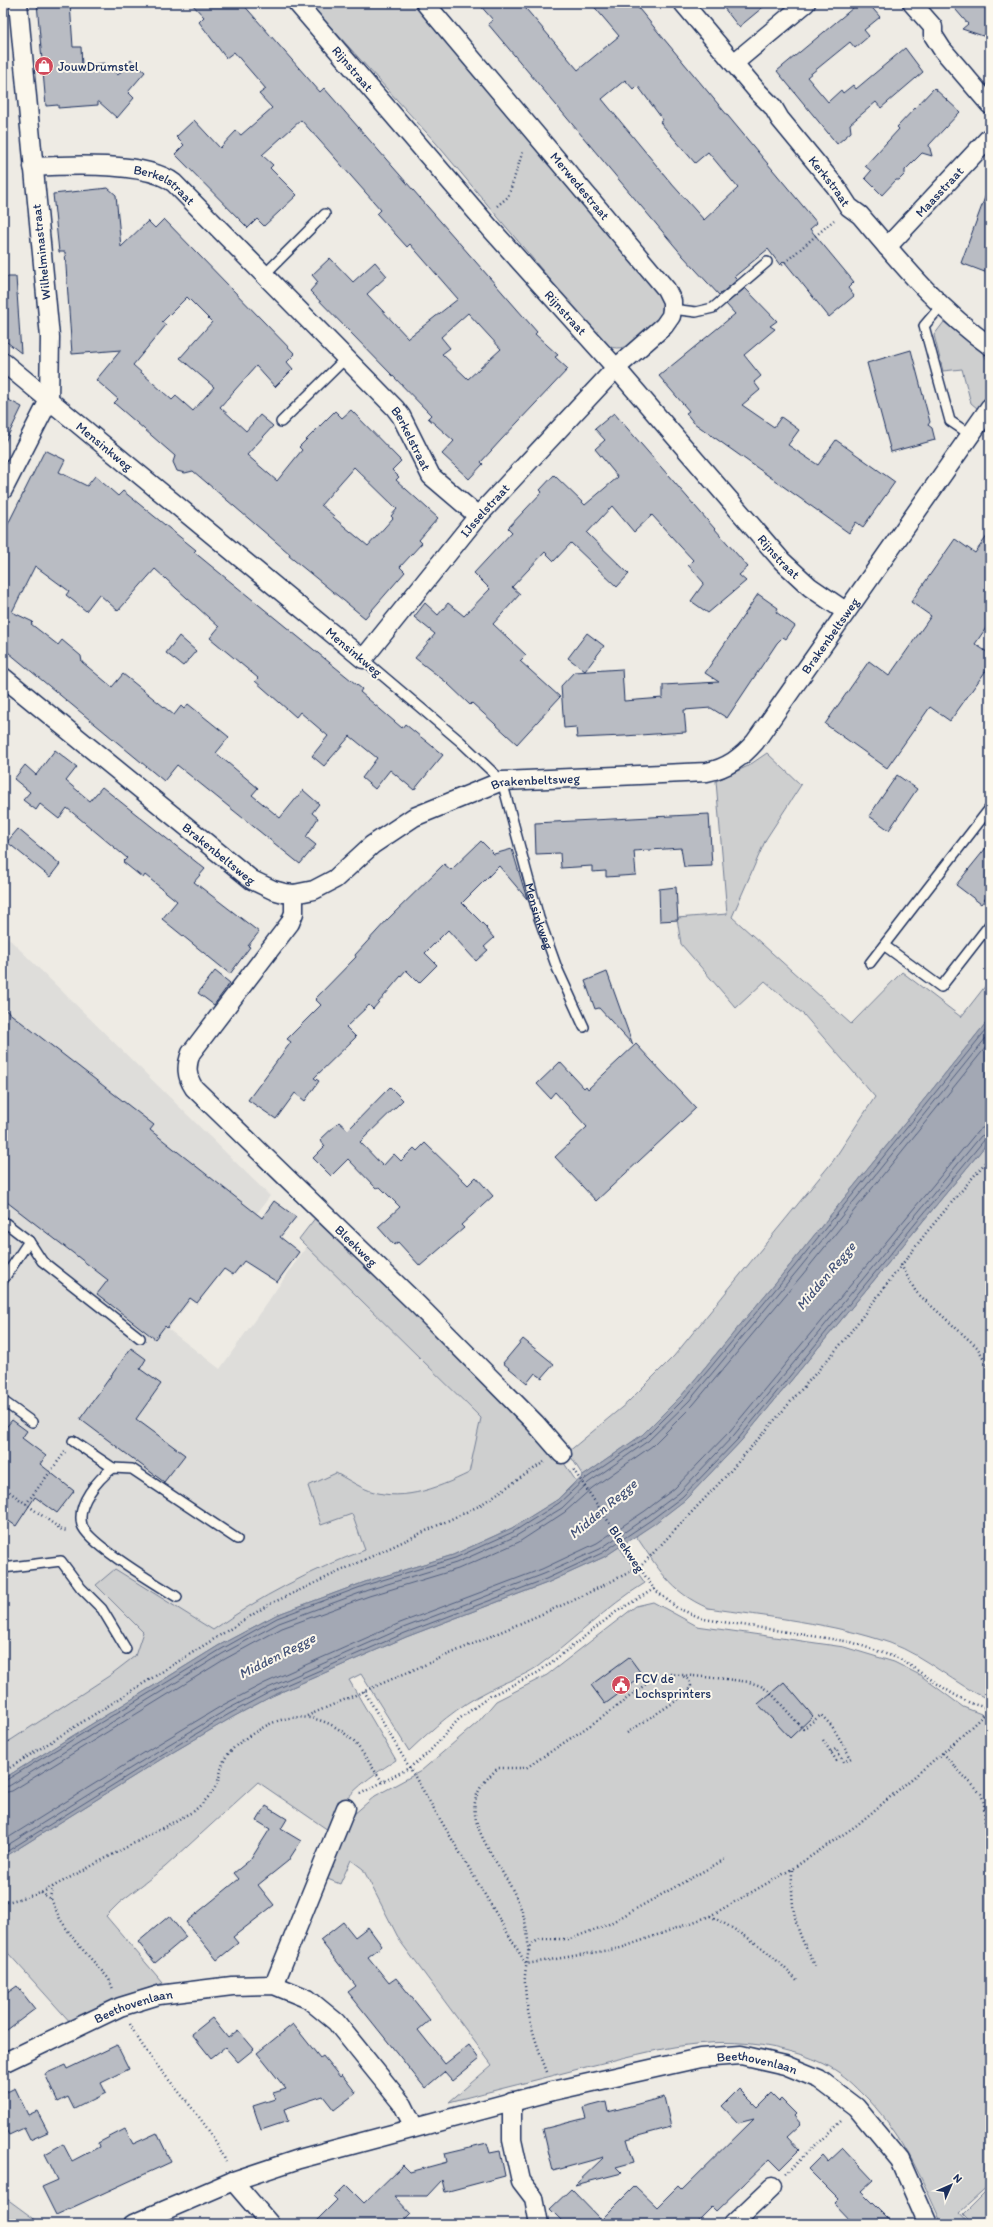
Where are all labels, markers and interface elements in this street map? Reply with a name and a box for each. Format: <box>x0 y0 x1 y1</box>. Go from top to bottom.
street label: Rijnstraat <box>329 43 377 94</box>
shop icon: JouwDrumstel <box>33 55 55 77</box>
place label: JouwDrumstel <box>58 59 139 74</box>
street label: Merwedestraat <box>547 149 613 223</box>
street label: Kerkstraat <box>806 152 854 209</box>
street label: Berkelstraat <box>132 161 199 208</box>
street label: Maasstraat <box>912 163 966 220</box>
street label: Wilhelminastraat <box>29 203 53 301</box>
street label: Rijnstraat <box>542 287 590 338</box>
street label: Berkelstraat <box>389 403 435 473</box>
street label: Mensinkweg <box>74 418 136 474</box>
street label: IJsselstraat <box>457 480 512 540</box>
street label: Rijnstraat <box>755 531 803 582</box>
street label: Brakenbeltsweg <box>798 594 862 676</box>
street label: Mensinkweg <box>323 624 385 680</box>
street label: Brakenbeltsweg <box>488 770 581 792</box>
street label: Brakenbeltsweg <box>180 819 259 888</box>
street label: Mensinkweg <box>522 881 557 951</box>
street label: Bleekweg <box>332 1222 381 1269</box>
water label: Midden Regge <box>793 1237 860 1314</box>
water label: Midden Regge <box>565 1475 642 1542</box>
street label: Bleekweg <box>606 1523 648 1575</box>
water label: Midden Regge <box>236 1629 319 1683</box>
place label: FCV de Lochsprinters <box>635 1671 711 1701</box>
public building icon: FCV de Lochsprinters <box>610 1674 632 1696</box>
street label: Beethovenlaan <box>91 1986 174 2026</box>
street label: Beethovenlaan <box>716 2047 801 2077</box>
north arrow <box>931 2165 971 2205</box>
text: N <box>950 2171 965 2186</box>

